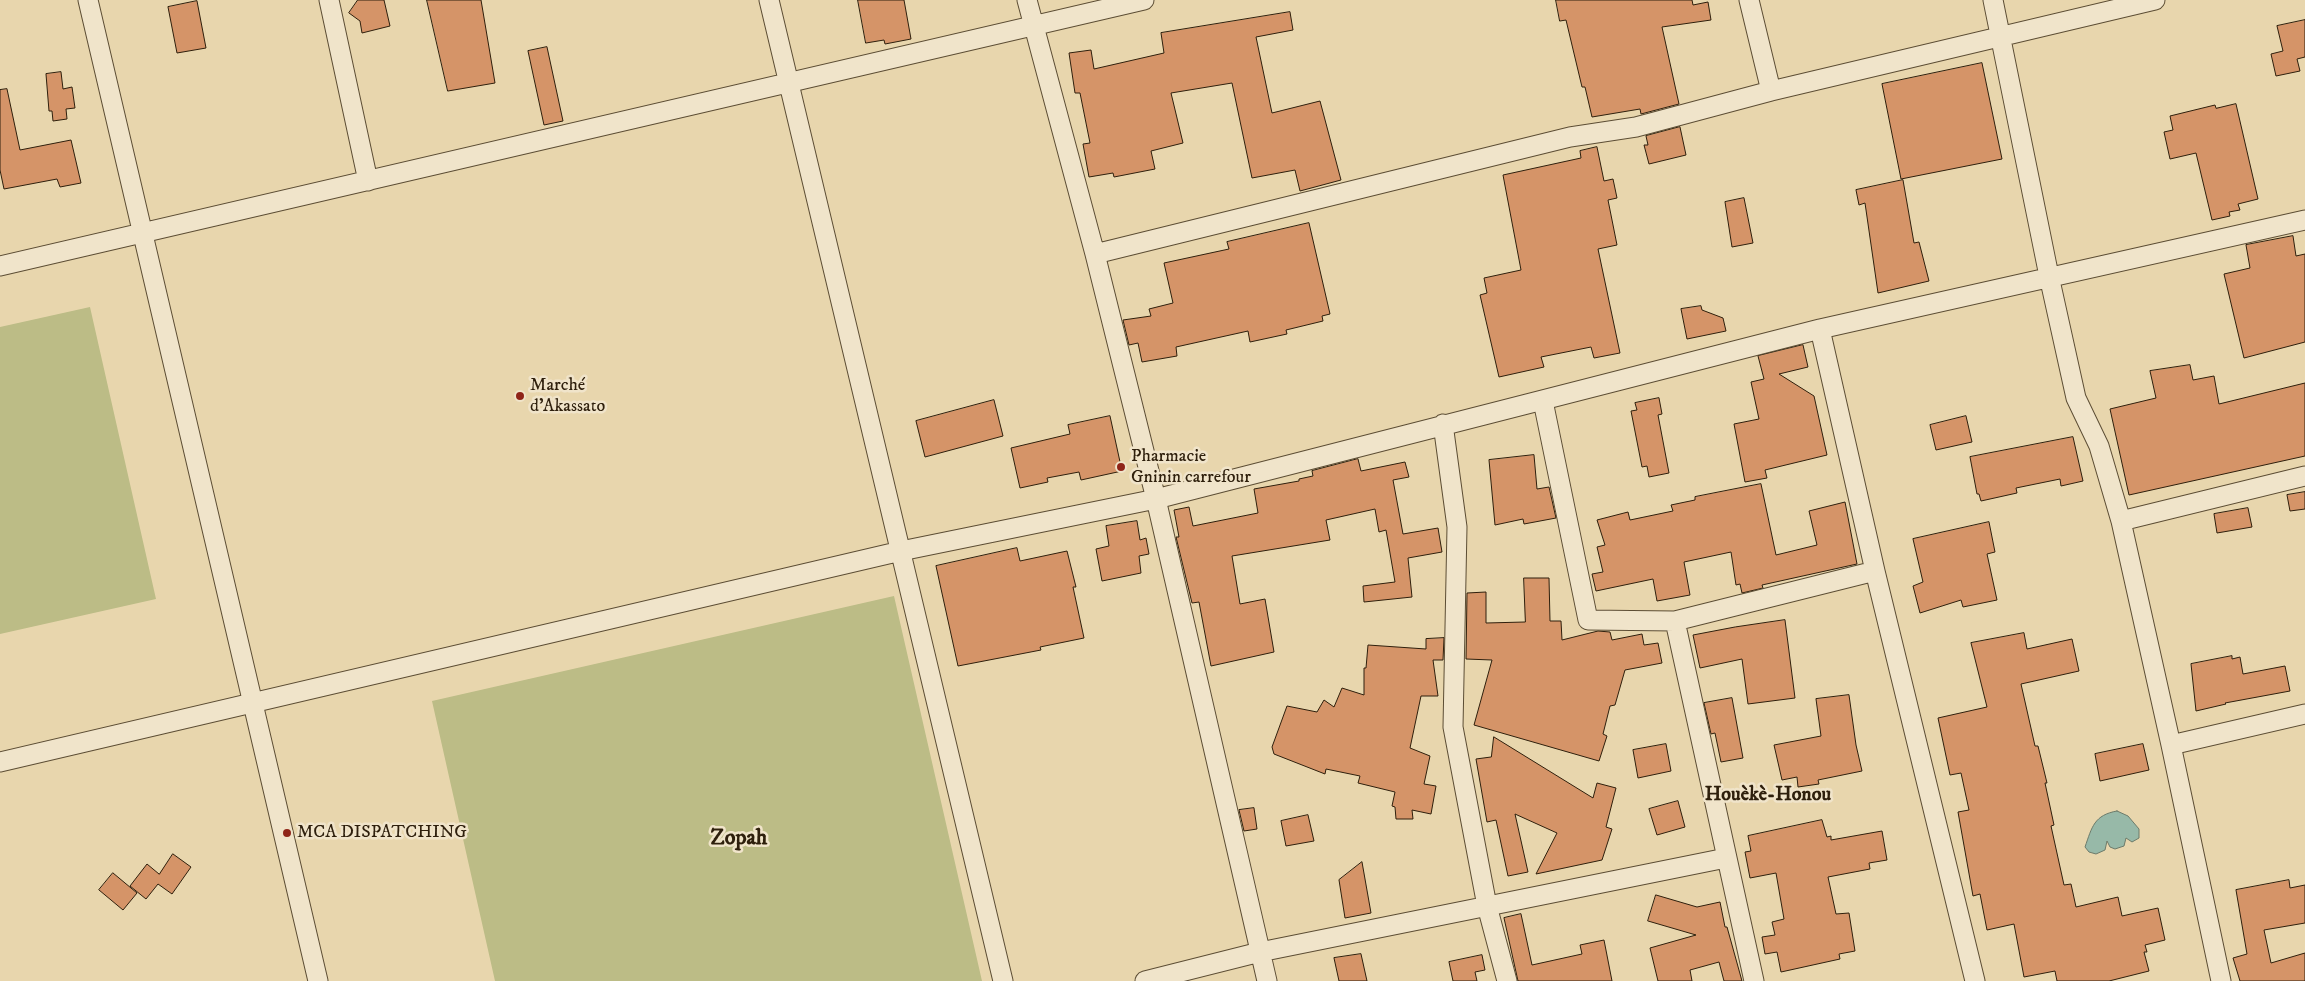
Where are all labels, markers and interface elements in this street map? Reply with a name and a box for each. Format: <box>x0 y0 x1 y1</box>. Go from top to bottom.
place label: Marché d'Akassato <box>530 375 605 418</box>
marker: Marché d'Akassato <box>514 390 526 402</box>
place label: Pharmacie Gninin carrefour <box>1131 446 1251 488</box>
marker: Pharmacie Gninin carrefour <box>1115 461 1127 473</box>
district label: Houèkè-Honou <box>1705 784 1831 808</box>
place label: MCA DISPATCHING <box>297 822 467 844</box>
district label: Zopah <box>711 826 767 852</box>
marker: MCA DISPATCHING <box>281 827 293 839</box>

